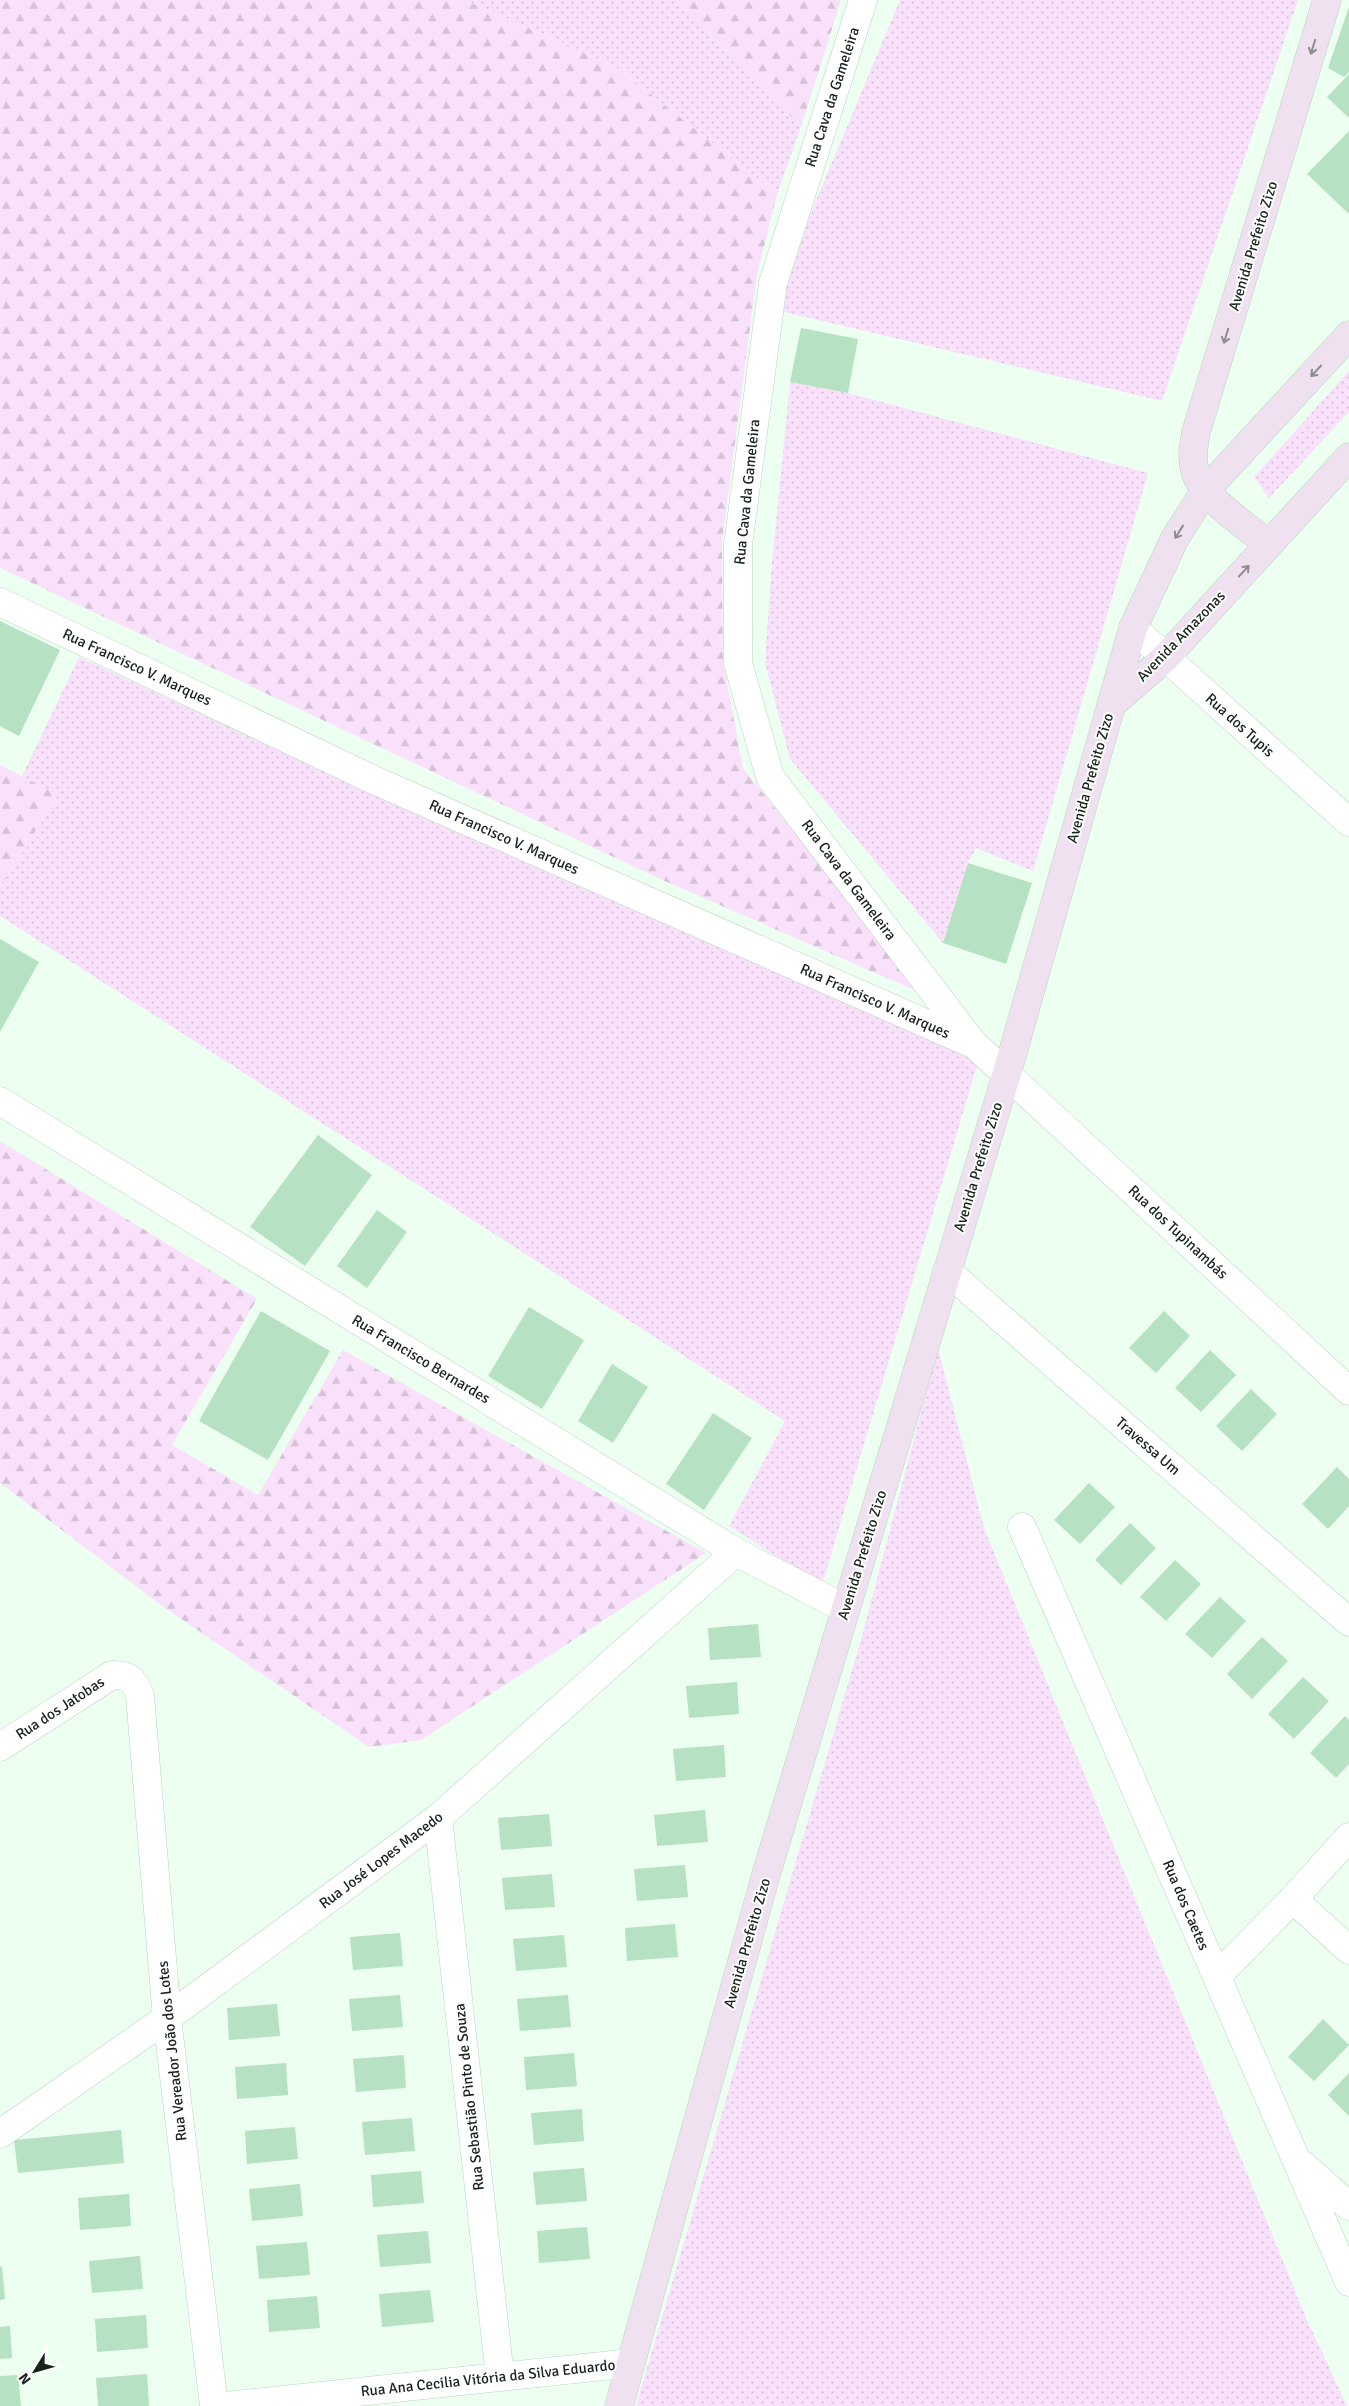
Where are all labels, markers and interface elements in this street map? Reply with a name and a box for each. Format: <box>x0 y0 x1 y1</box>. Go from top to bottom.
street label: Rua Cava da Gameleira <box>801 25 863 169</box>
one-way arrow <box>1307 38 1317 54</box>
street label: Avenida Prefeito Zizo <box>1225 179 1281 313</box>
one-way arrow <box>1221 328 1230 344</box>
one-way arrow <box>1310 364 1322 377</box>
street label: Rua Cava da Gameleira <box>730 418 764 566</box>
one-way arrow <box>1173 524 1183 538</box>
one-way arrow <box>1238 565 1250 578</box>
street label: Avenida Amazonas <box>1133 586 1229 685</box>
street label: Rua Francisco V. Marques <box>60 625 215 710</box>
street label: Rua dos Tupis <box>1202 689 1278 761</box>
street label: Avenida Prefeito Zizo <box>1063 711 1117 845</box>
street label: Rua Francisco V. Marques <box>426 796 582 878</box>
street label: Rua Cava da Gameleira <box>798 816 900 944</box>
street label: Rua Francisco V. Marques <box>797 960 953 1042</box>
street label: Avenida Prefeito Zizo <box>950 1100 1006 1234</box>
street label: Rua dos Tupinambás <box>1124 1181 1232 1283</box>
street label: Rua Francisco Bernardes <box>349 1311 494 1408</box>
street label: Travessa Um <box>1112 1413 1184 1479</box>
street label: Avenida Prefeito Zizo <box>834 1488 890 1622</box>
street label: Rua dos Jatobas <box>12 1672 108 1743</box>
street label: Rua José Lopes Macedo <box>316 1808 447 1912</box>
street label: Rua dos Caetes <box>1159 1857 1213 1953</box>
street label: Avenida Prefeito Zizo <box>720 1876 774 2010</box>
street label: Rua Vereador João dos Lotes <box>154 1960 190 2142</box>
street label: Rua Sebastião Pinto de Souza <box>450 2002 488 2192</box>
north arrow <box>10 2346 60 2396</box>
street label: Rua Ana Cecilia Vitória da Silva Eduardo <box>360 2356 616 2400</box>
text: N <box>15 2370 35 2388</box>

